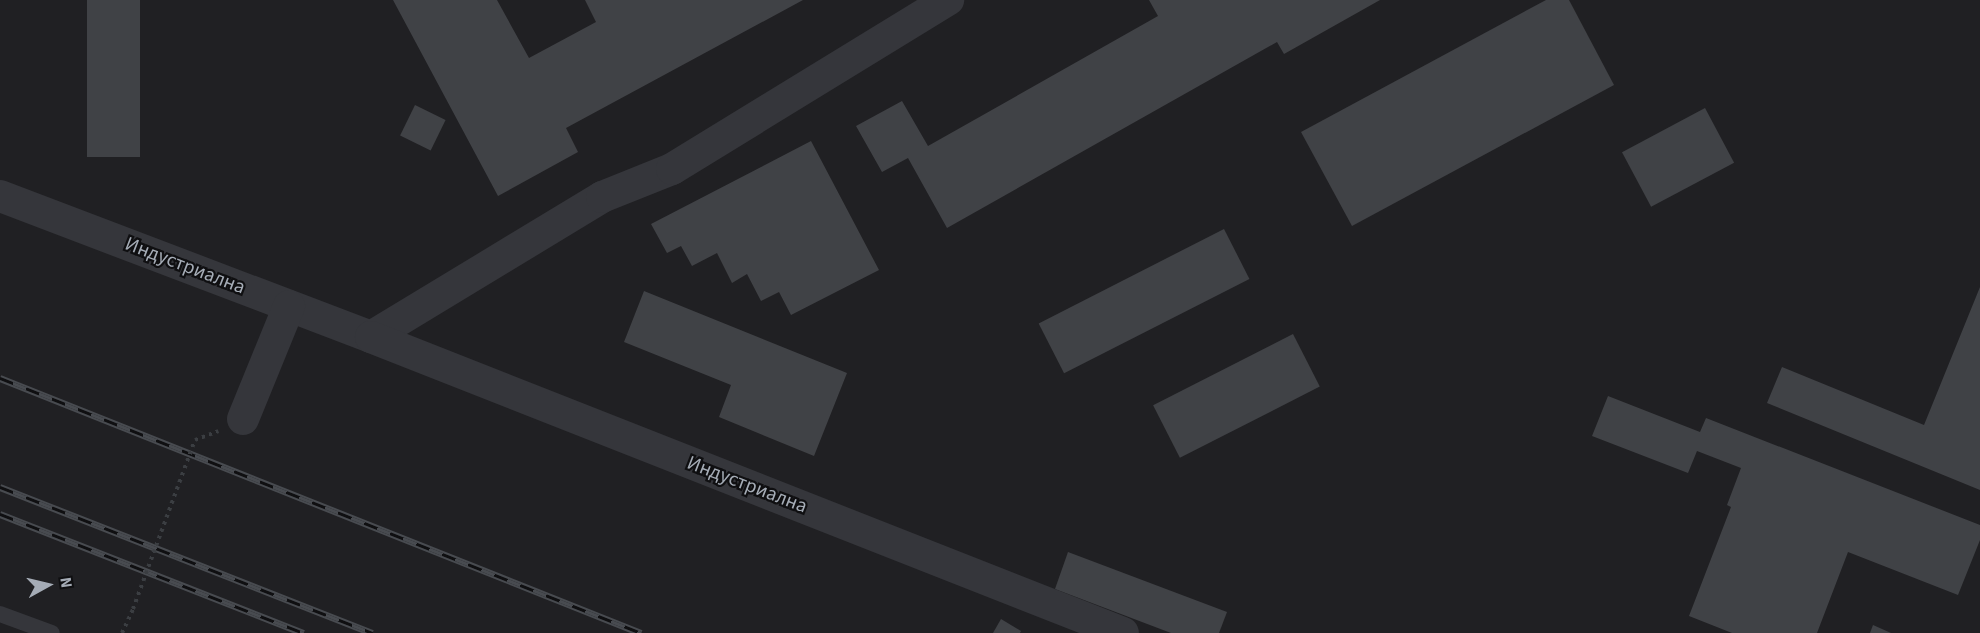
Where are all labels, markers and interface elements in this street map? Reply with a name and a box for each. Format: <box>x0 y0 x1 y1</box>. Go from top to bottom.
street label: Индустриална <box>122 232 248 300</box>
street label: Индустриална <box>684 451 810 519</box>
north arrow <box>18 555 78 615</box>
text: N <box>54 576 77 589</box>

